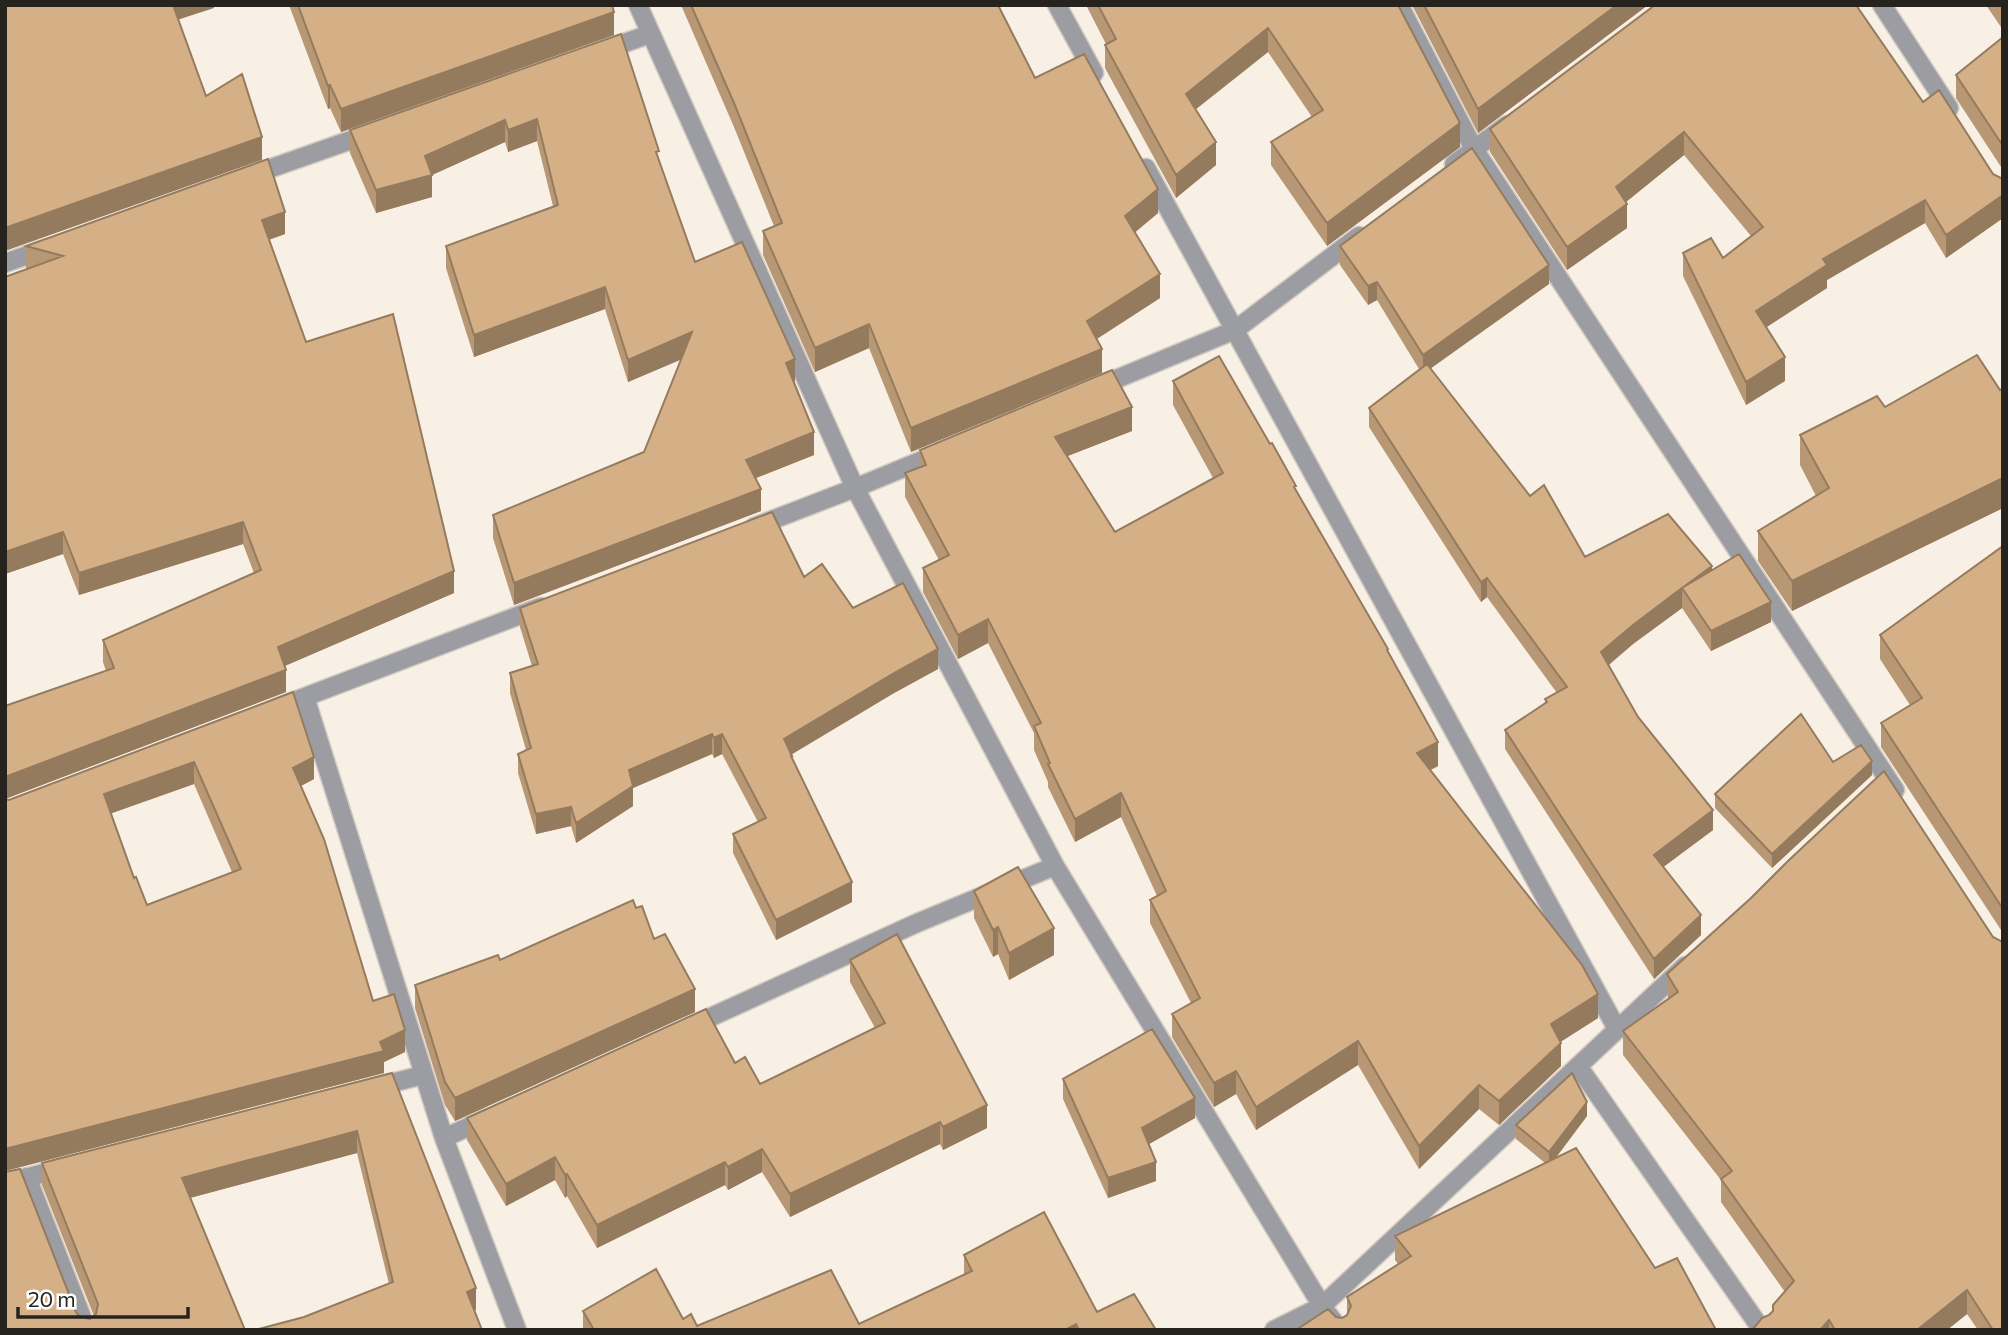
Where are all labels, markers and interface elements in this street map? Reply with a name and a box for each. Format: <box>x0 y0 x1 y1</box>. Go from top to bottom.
scale bar <box>18 1276 187 1320</box>
text: 20 m <box>28 1286 76 1311</box>

